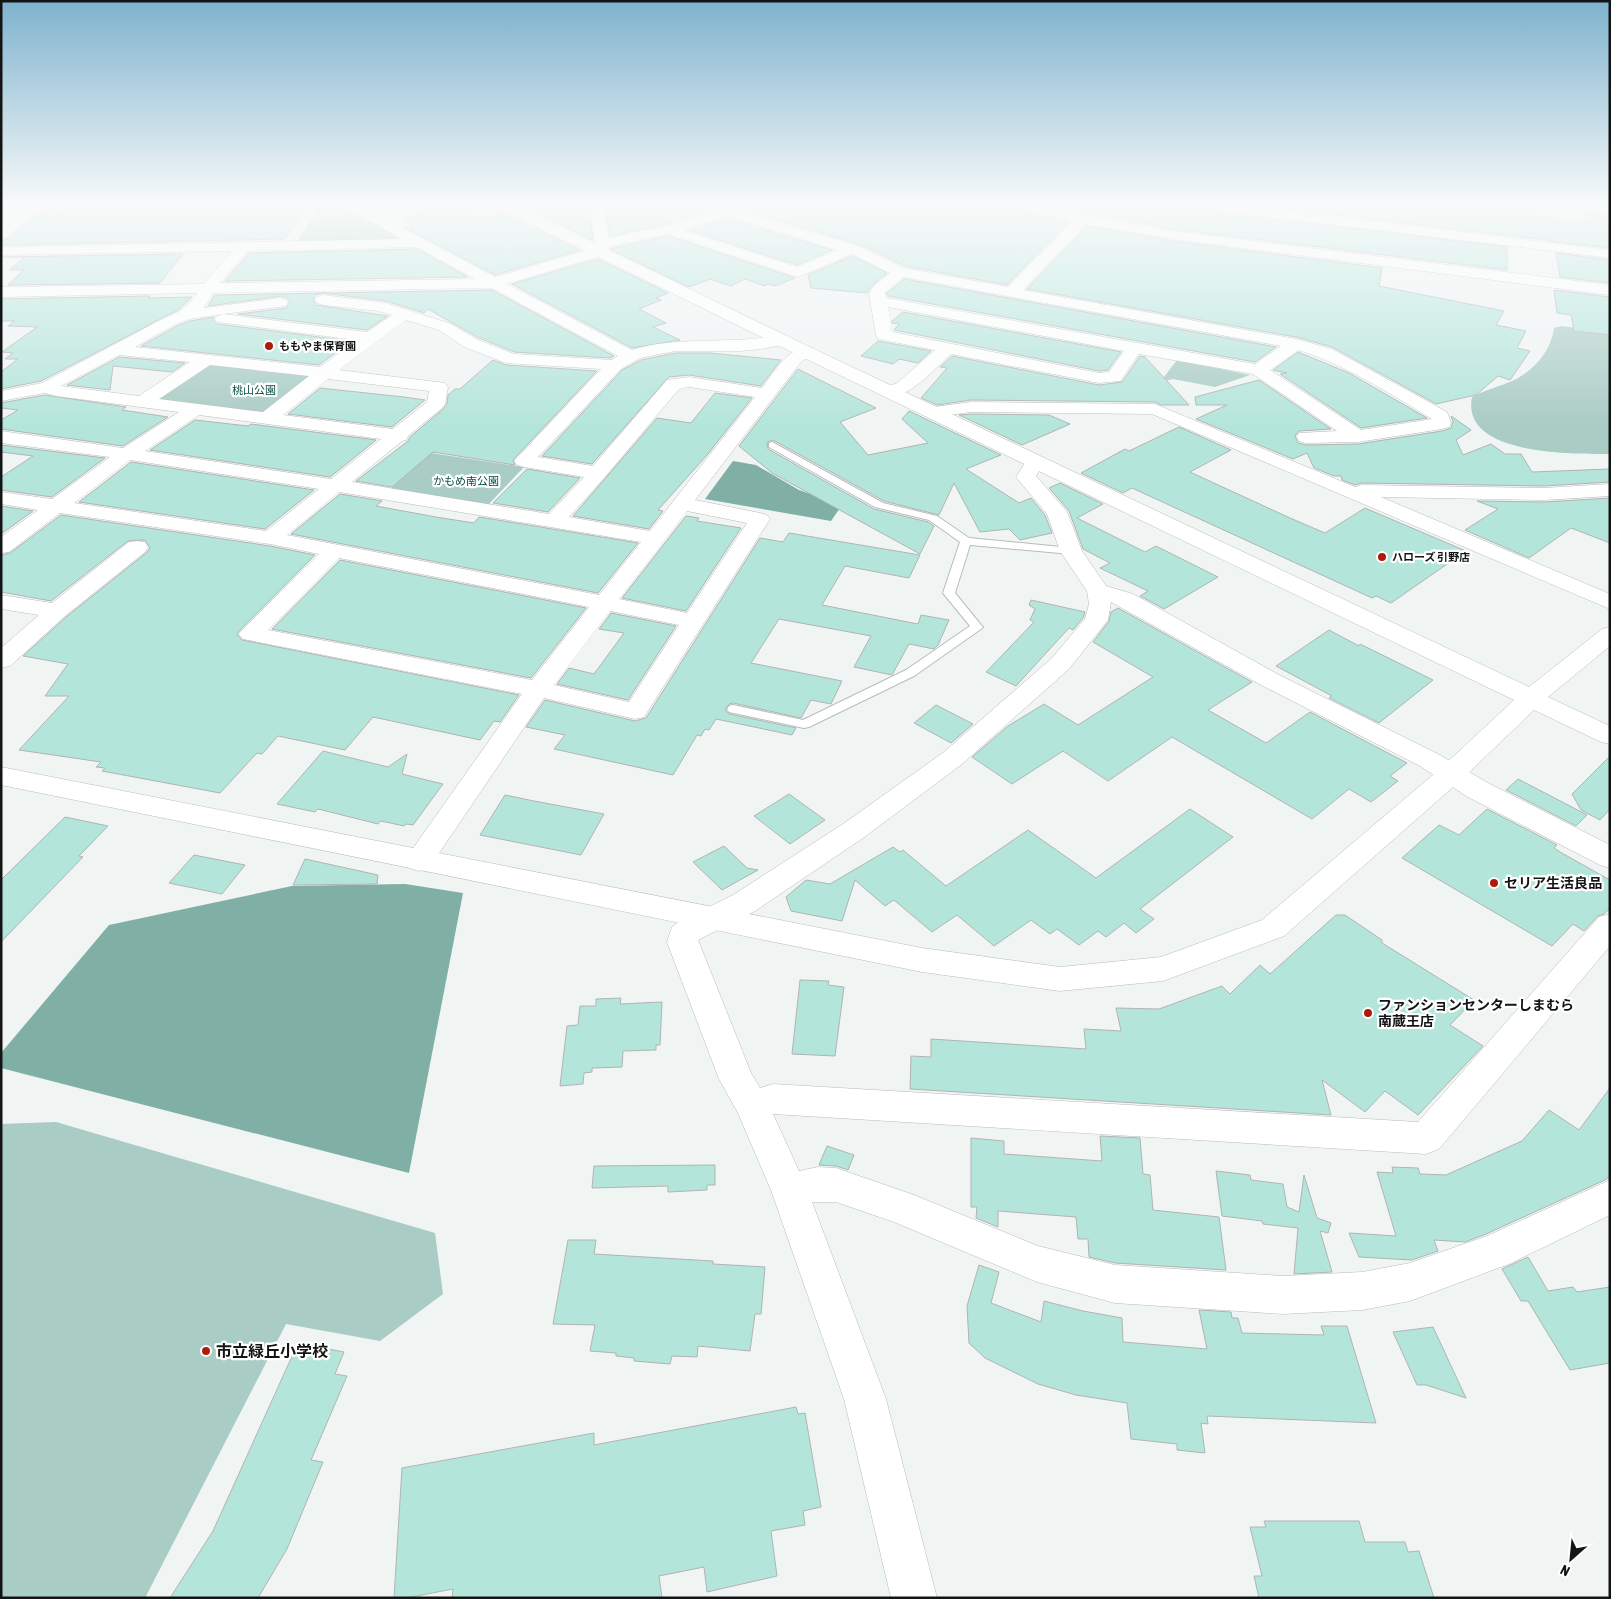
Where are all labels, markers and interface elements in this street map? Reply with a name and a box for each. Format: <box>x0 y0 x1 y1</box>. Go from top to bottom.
marker: ももやま保育園 <box>263 340 275 352</box>
place label: ももやま保育園 <box>279 340 356 352</box>
park label: 桃山公園 <box>232 384 276 396</box>
park label: かもめ南公園 <box>433 475 499 487</box>
marker: ハローズ 引野店 <box>1376 551 1388 563</box>
place label: ハローズ 引野店 <box>1392 551 1470 563</box>
place label: セリア生活良品 <box>1504 875 1602 891</box>
marker: セリア生活良品 <box>1488 877 1500 889</box>
place label: ファンションセンターしまむら 南蔵王店 <box>1378 997 1574 1029</box>
marker: ファンションセンターしまむら 南蔵王店 <box>1362 1007 1374 1019</box>
place label: 市立緑丘小学校 <box>216 1342 328 1360</box>
marker: 市立緑丘小学校 <box>200 1345 212 1357</box>
north arrow <box>1546 1534 1596 1584</box>
text: N <box>1558 1562 1572 1580</box>

